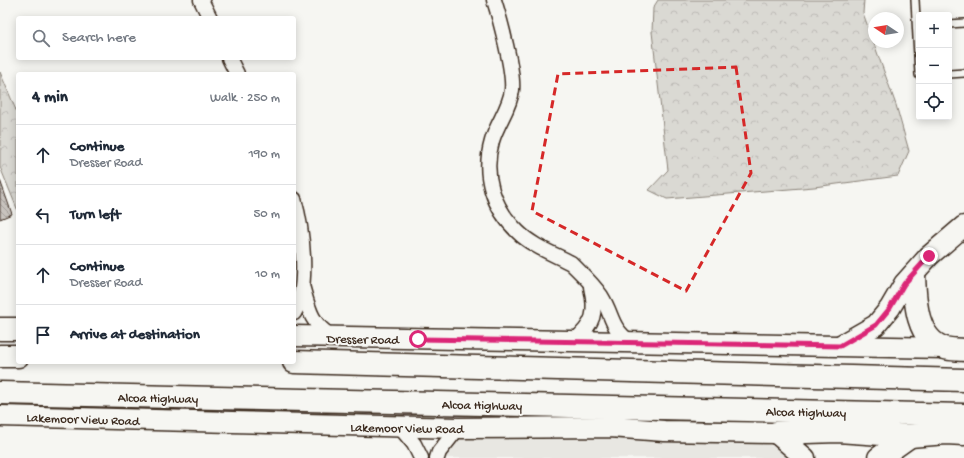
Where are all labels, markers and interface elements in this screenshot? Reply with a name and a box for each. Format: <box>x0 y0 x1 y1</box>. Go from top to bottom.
north arrow <box>868 12 904 48</box>
map controls <box>916 12 952 120</box>
button: + <box>916 12 952 48</box>
search box <box>16 16 296 60</box>
icon: search <box>30 27 52 49</box>
text: Search here <box>62 29 136 47</box>
button: − <box>916 48 952 84</box>
button: locate <box>916 84 952 120</box>
text: 4 min <box>32 88 68 108</box>
text: Walk · 250 m <box>210 91 280 106</box>
text: Continue <box>70 138 124 156</box>
icon: ahead <box>32 144 54 166</box>
text: 190 m <box>249 147 280 162</box>
text: Dresser Road <box>70 156 142 171</box>
icon: left <box>32 204 54 226</box>
text: Turn left <box>70 206 121 224</box>
text: 50 m <box>253 207 280 222</box>
route end <box>920 247 938 265</box>
text: Continue <box>70 258 124 276</box>
icon: ahead <box>32 264 54 286</box>
text: 10 m <box>255 267 280 282</box>
text: Dresser Road <box>70 276 142 291</box>
icon: arrive <box>32 324 54 346</box>
text: Arrive at destination <box>70 326 200 344</box>
route start <box>409 330 427 348</box>
street label: Dresser Road <box>326 332 401 349</box>
street label: Alcoa Highway <box>118 391 199 408</box>
street label: Alcoa Highway <box>442 398 523 415</box>
street label: Alcoa Highway <box>766 405 847 422</box>
street label: Lakemoor View Road <box>26 411 141 430</box>
street label: Lakemoor View Road <box>350 421 465 438</box>

